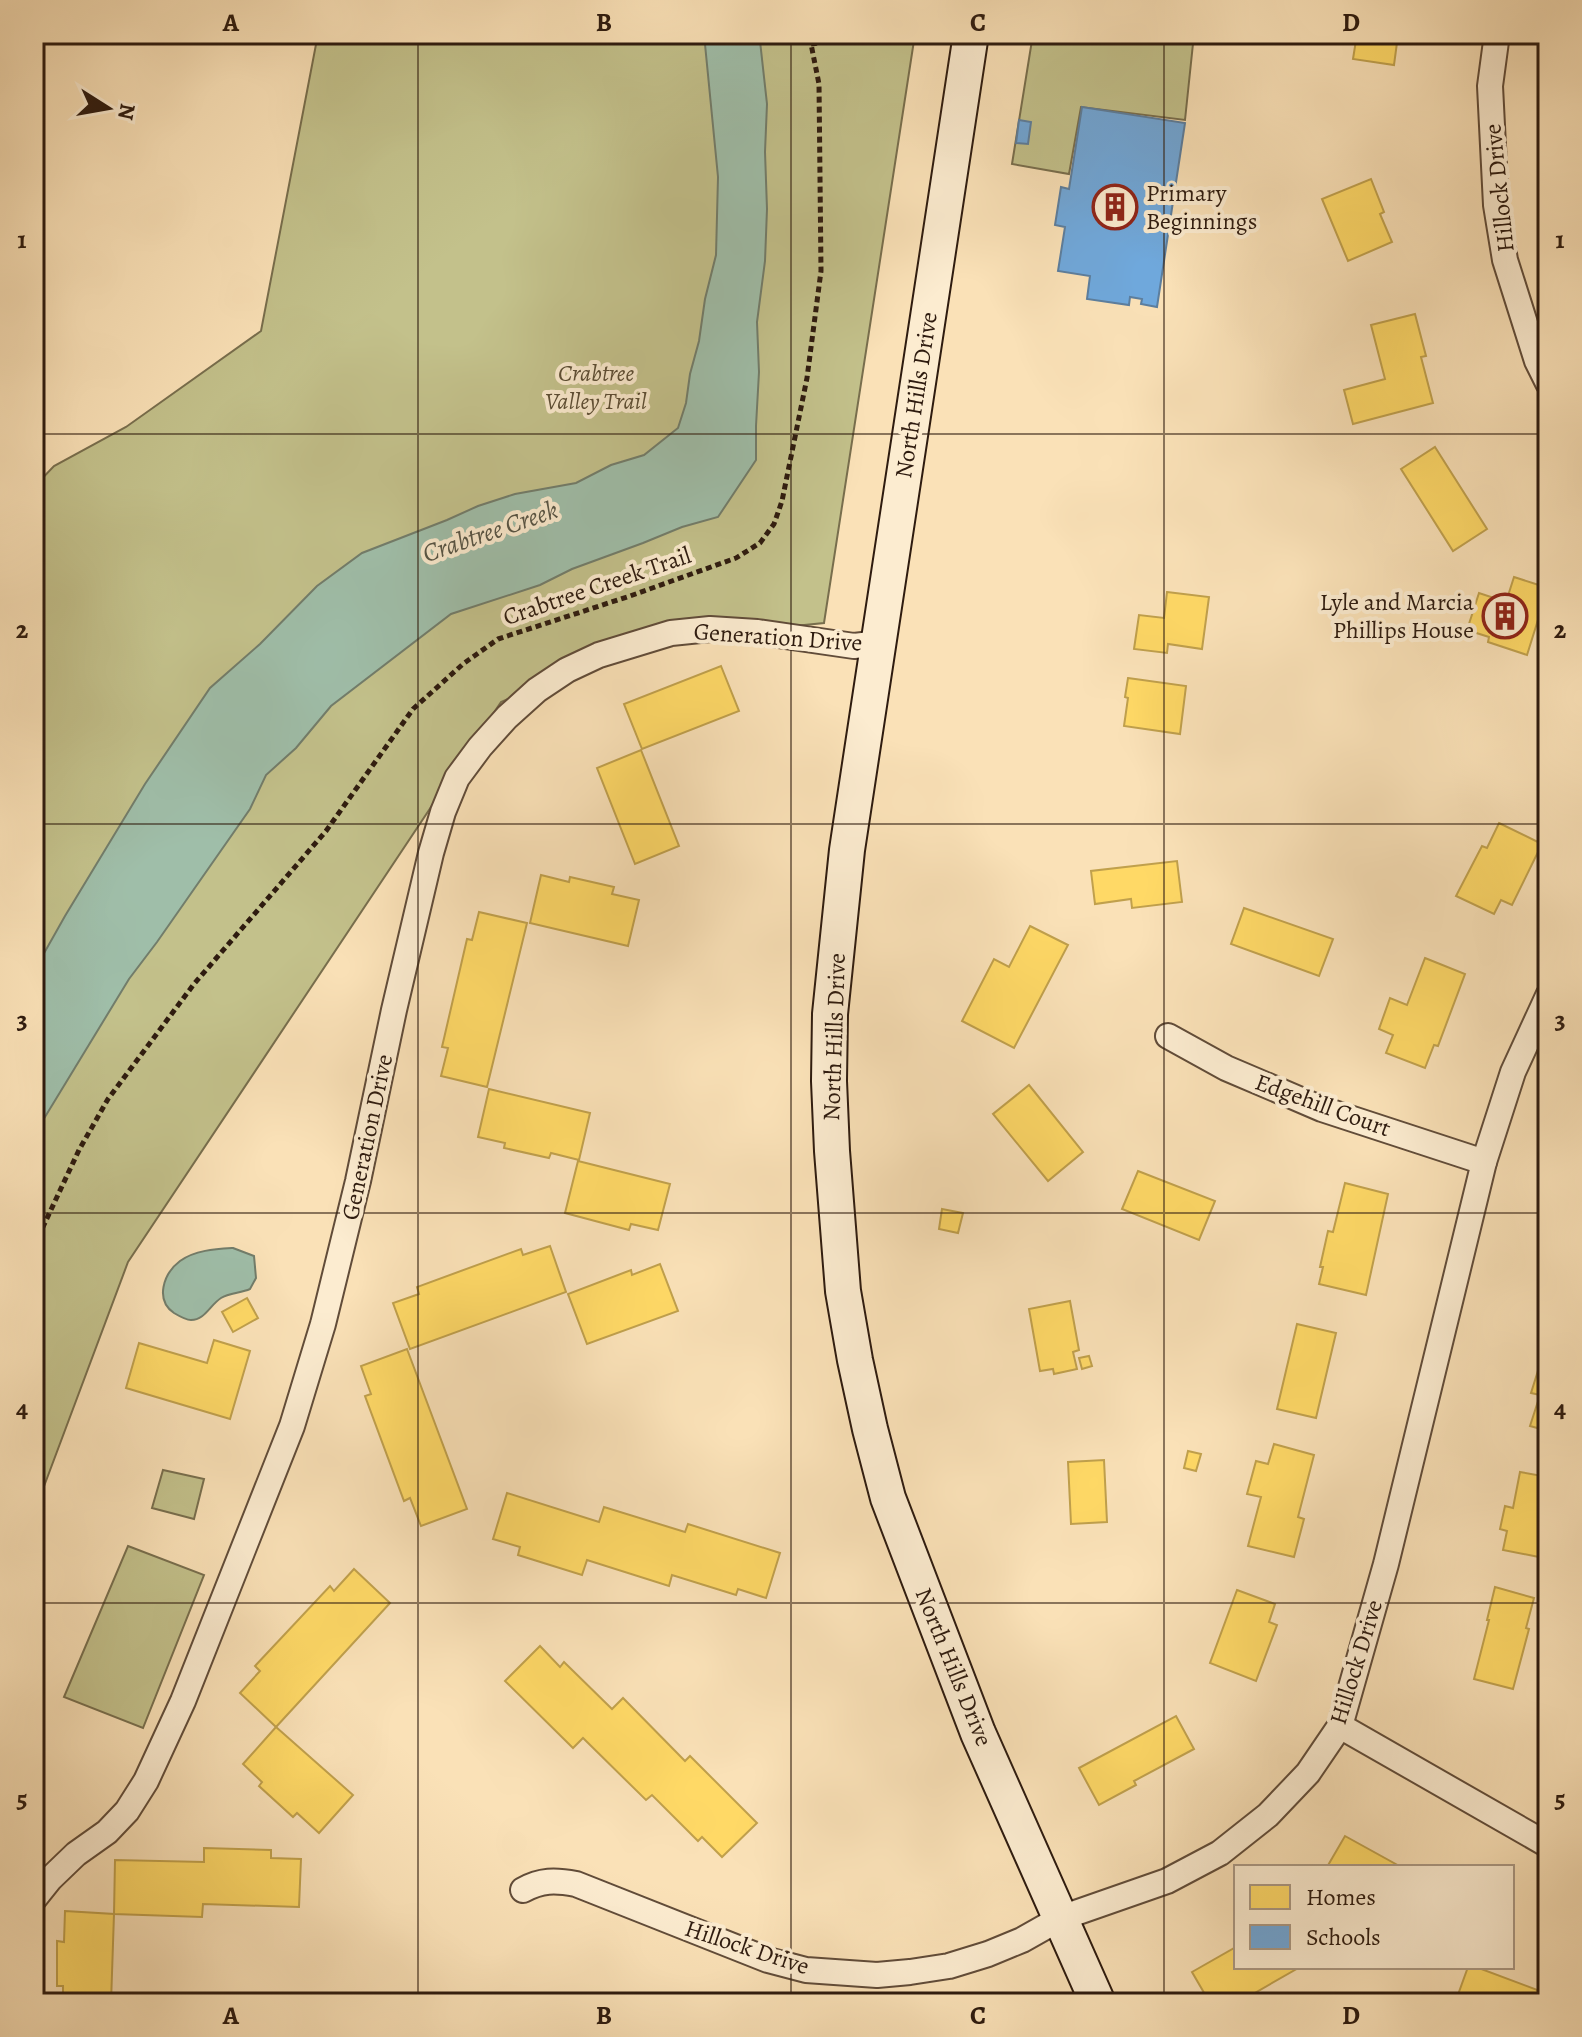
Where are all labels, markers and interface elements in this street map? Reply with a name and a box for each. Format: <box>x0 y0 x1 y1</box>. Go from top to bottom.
text: A <box>222 5 240 40</box>
text: B <box>596 5 612 40</box>
text: C <box>970 5 986 40</box>
text: D <box>1342 5 1360 40</box>
north arrow <box>68 68 148 148</box>
text: N <box>110 101 143 122</box>
street label: Hillock Drive <box>1476 122 1522 254</box>
place label: Primary Beginnings <box>1146 177 1257 237</box>
building icon: Primary Beginnings <box>1091 183 1139 231</box>
text: 1 <box>17 222 27 257</box>
text: 1 <box>1555 222 1565 257</box>
street label: North Hills Drive <box>887 310 945 480</box>
park label: Crabtree Valley Trail <box>545 357 647 417</box>
water label: Crabtree Creek <box>418 492 562 571</box>
street label: Crabtree Creek Trail <box>499 539 695 633</box>
place label: Lyle and Marcia Phillips House <box>1320 586 1475 646</box>
building icon: Lyle and Marcia Phillips House <box>1481 592 1529 640</box>
text: 2 <box>16 612 29 647</box>
text: 2 <box>1554 612 1567 647</box>
street label: Generation Drive <box>693 615 863 659</box>
street label: North Hills Drive <box>815 952 853 1122</box>
text: 3 <box>16 1002 28 1037</box>
text: 3 <box>1554 1002 1566 1037</box>
street label: Generation Drive <box>334 1051 400 1223</box>
street label: Edgehill Court <box>1251 1066 1395 1144</box>
text: 4 <box>16 1391 28 1426</box>
text: 4 <box>1554 1391 1566 1426</box>
street label: North Hills Drive <box>908 1583 1000 1751</box>
street label: Hillock Drive <box>1322 1596 1390 1728</box>
text: 5 <box>16 1781 28 1816</box>
text: 5 <box>1554 1781 1566 1816</box>
legend <box>1234 1865 1514 1969</box>
text: Homes <box>1306 1881 1376 1913</box>
street label: Hillock Drive <box>681 1912 813 1982</box>
text: Schools <box>1306 1921 1381 1953</box>
text: A <box>222 1998 240 2033</box>
text: B <box>596 1998 612 2033</box>
text: C <box>970 1998 986 2033</box>
text: D <box>1342 1998 1360 2033</box>

